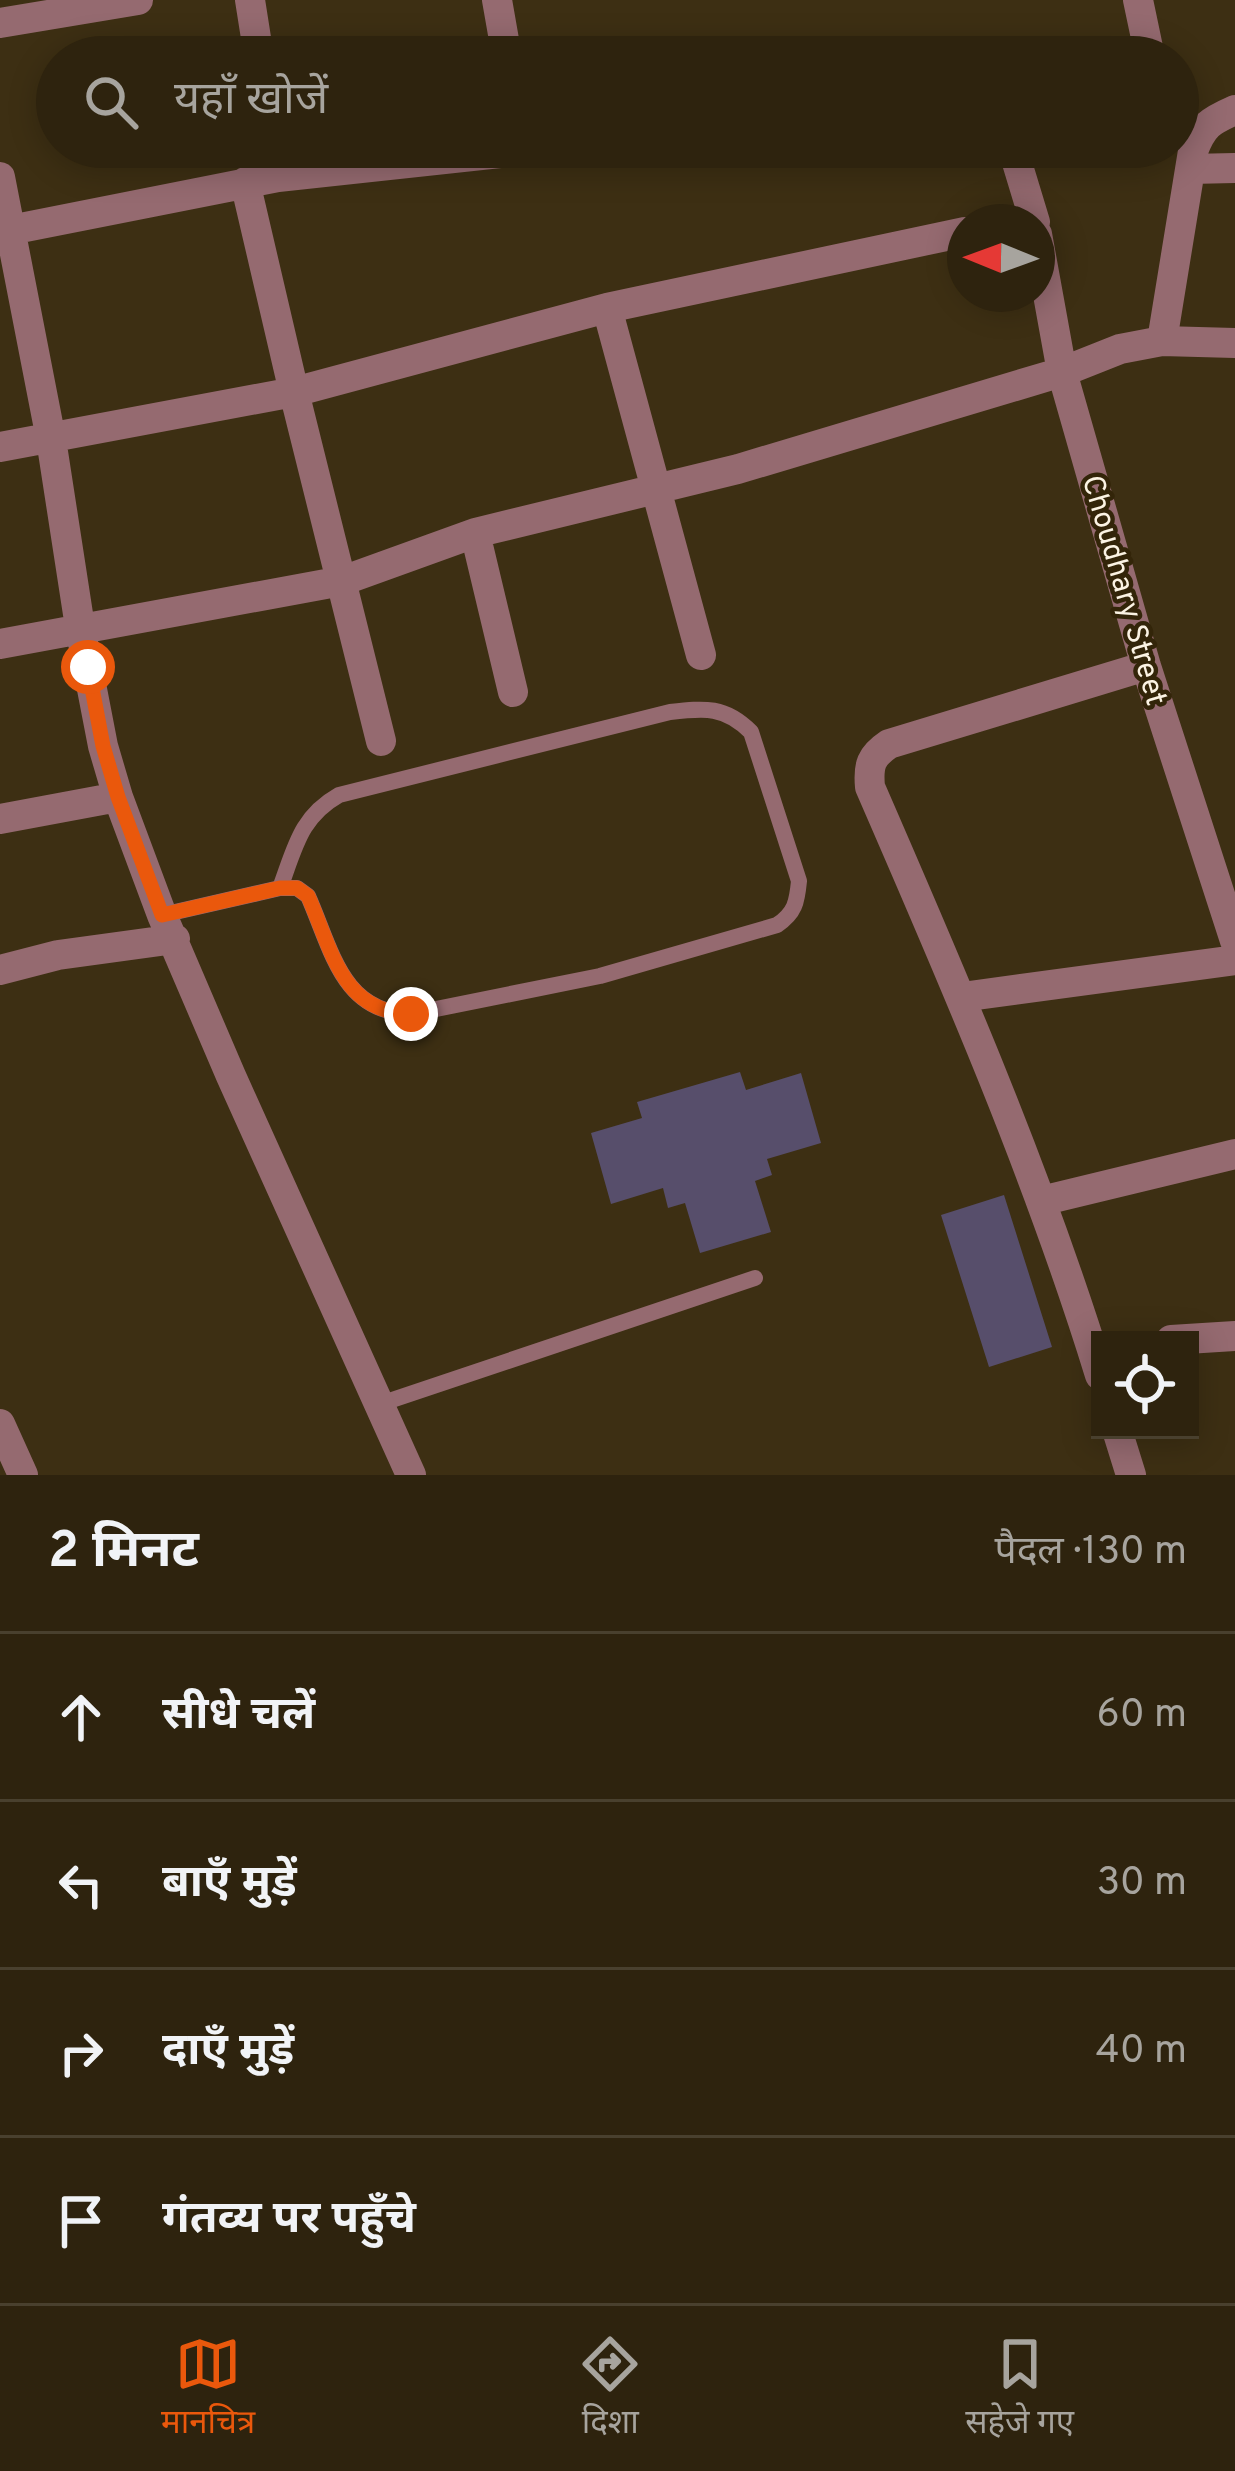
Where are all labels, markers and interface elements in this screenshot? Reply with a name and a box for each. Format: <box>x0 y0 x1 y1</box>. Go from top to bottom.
search box <box>36 36 1199 168</box>
icon: search <box>78 69 144 135</box>
text: यहाँ खोजें <box>174 73 328 130</box>
north arrow <box>947 204 1055 312</box>
street label: Choudhary Street <box>1072 471 1173 710</box>
route start <box>61 640 115 694</box>
route end <box>384 987 438 1041</box>
map controls <box>1091 1331 1199 1439</box>
button: locate <box>1091 1331 1199 1439</box>
text: 2 मिनट <box>48 1521 199 1586</box>
text: पैदल · 130 m <box>994 1529 1187 1578</box>
icon: ahead <box>48 1684 114 1750</box>
text: सीधे चलें <box>162 1688 315 1745</box>
text: 60 m <box>1096 1692 1187 1741</box>
icon: left <box>48 1852 114 1918</box>
text: बाएँ मुड़ें <box>162 1856 297 1913</box>
text: 30 m <box>1097 1860 1187 1909</box>
icon: right <box>48 2020 114 2086</box>
text: दाएँ मुड़ें <box>162 2024 294 2081</box>
text: 40 m <box>1096 2028 1187 2077</box>
icon: arrive <box>48 2188 114 2254</box>
text: गंतव्य पर पहुँचे <box>162 2192 416 2249</box>
tab: मानचित्र <box>161 2331 255 2446</box>
tab: दिशा <box>577 2331 643 2446</box>
tab: सहेजे गए <box>965 2331 1074 2446</box>

